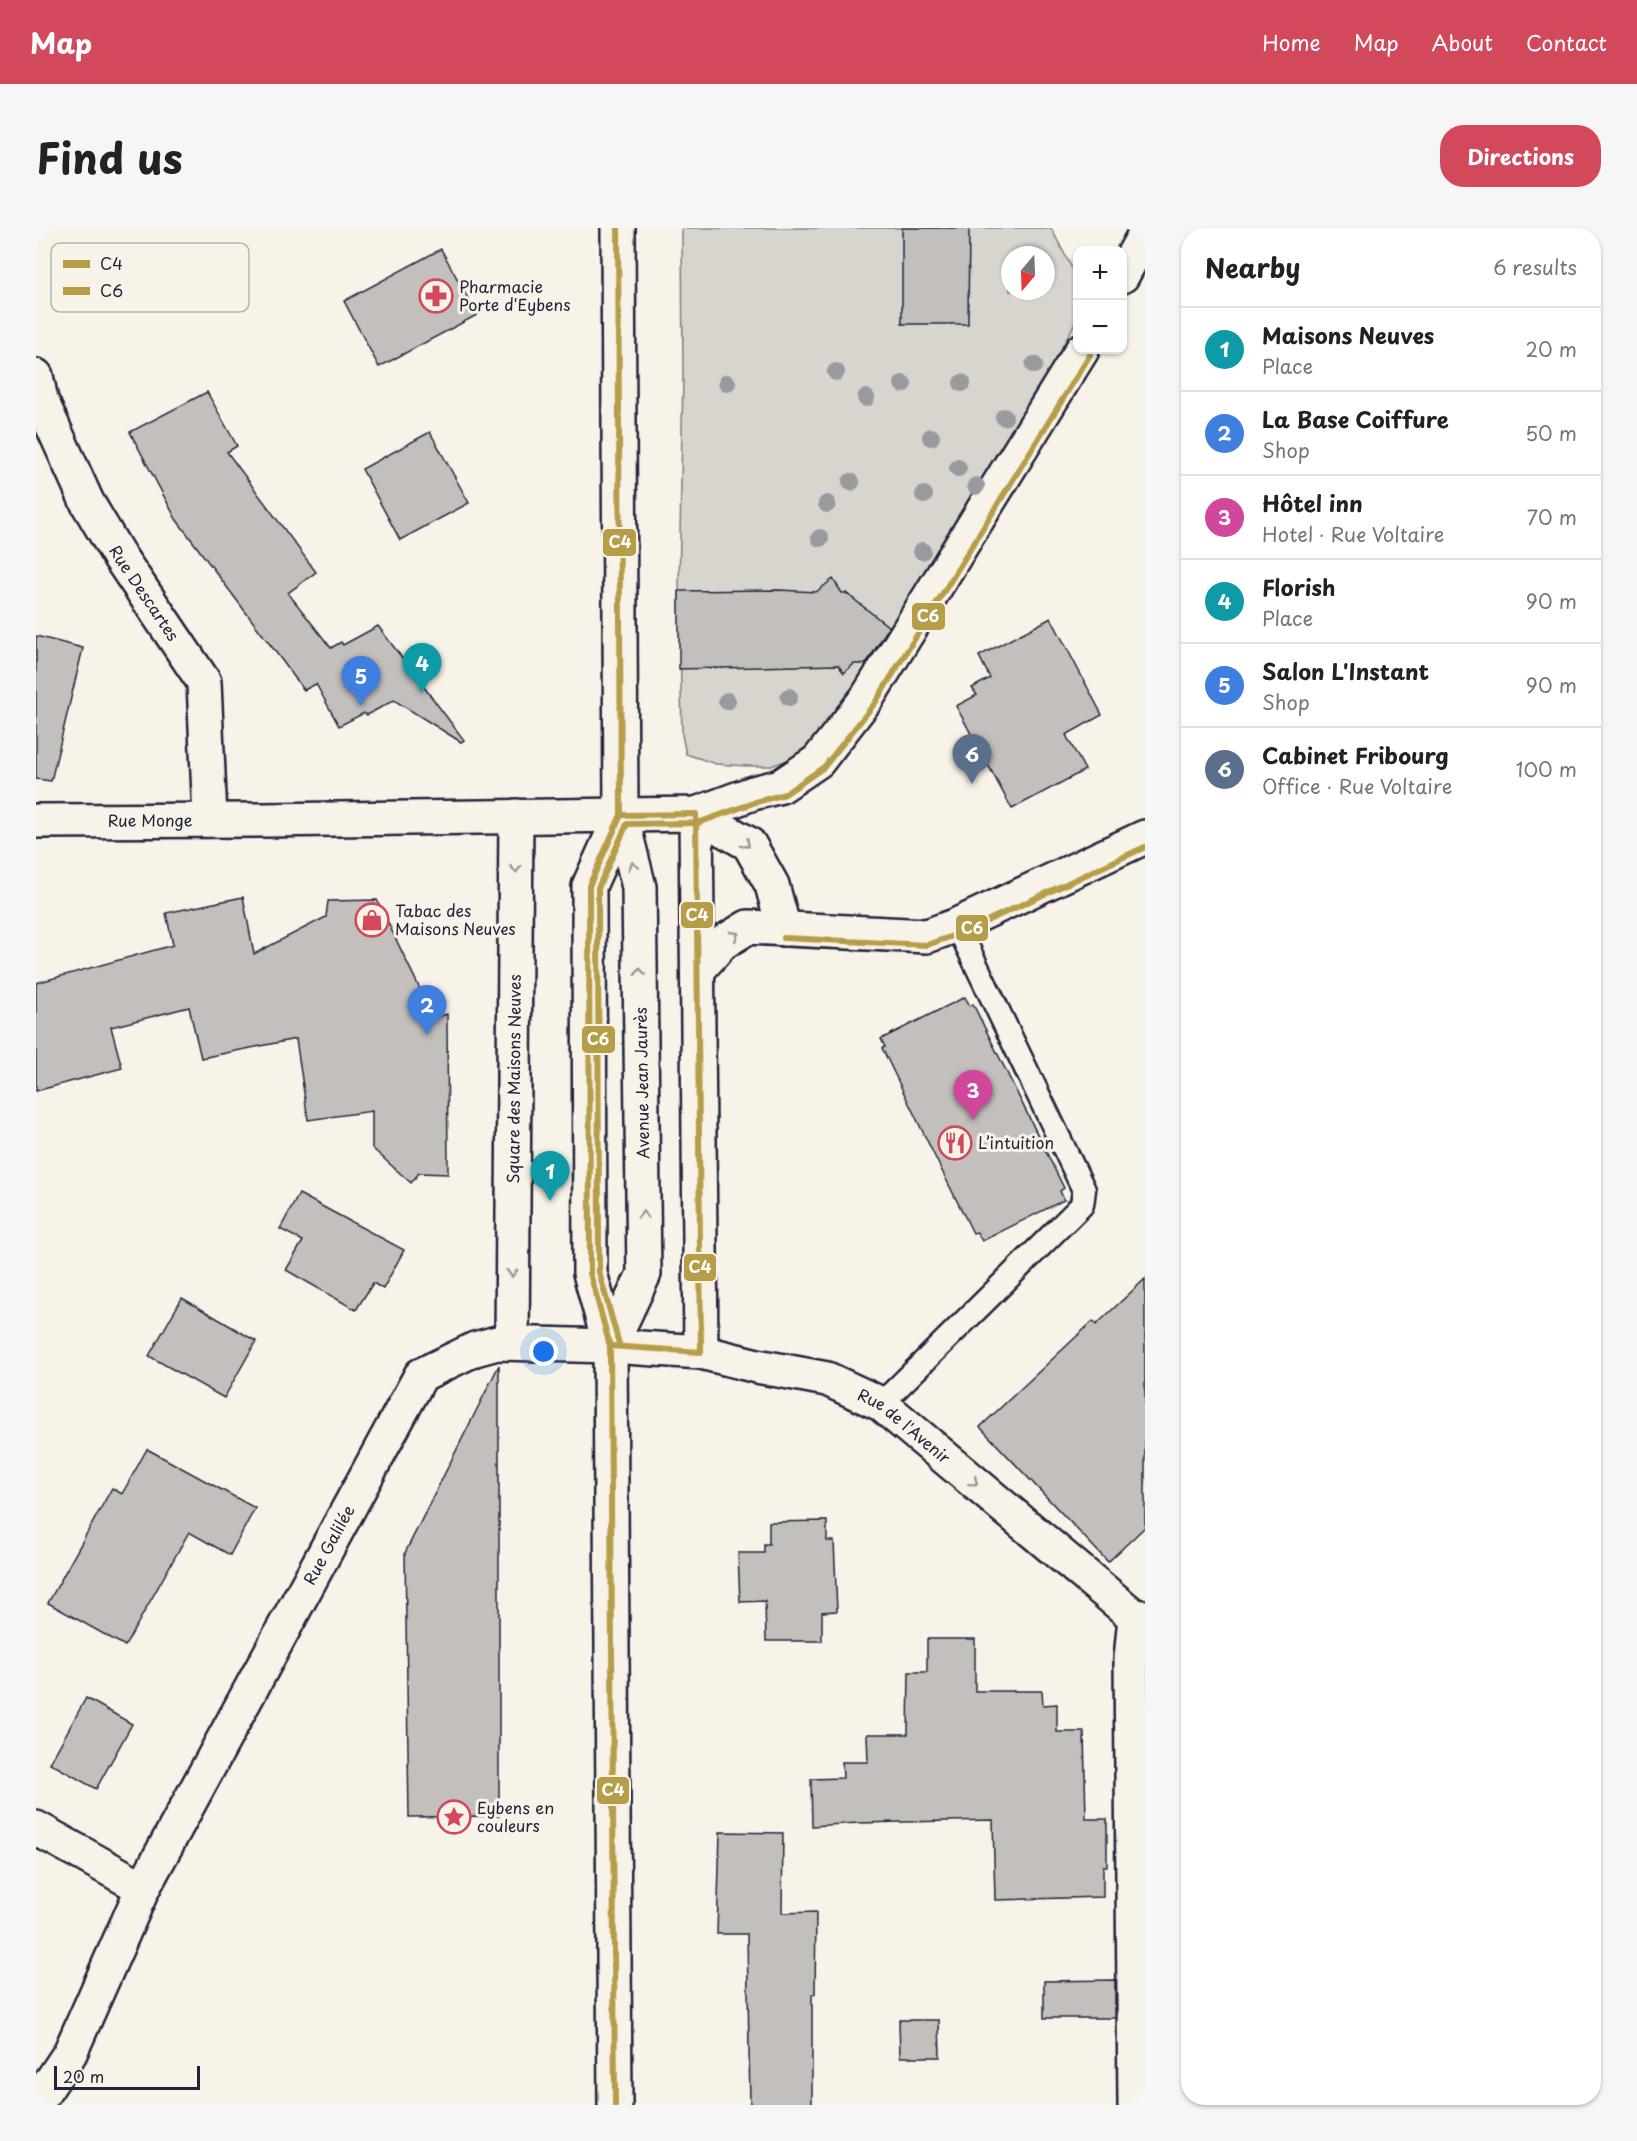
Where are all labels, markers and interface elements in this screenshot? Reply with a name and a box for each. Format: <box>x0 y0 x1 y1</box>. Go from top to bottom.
text: Map <box>30 21 92 64</box>
text: Home <box>1262 26 1321 58</box>
text: Map <box>1354 26 1399 58</box>
text: About <box>1432 26 1493 58</box>
text: Contact <box>1526 26 1607 58</box>
text: Find us <box>36 125 183 188</box>
button: Directions <box>1440 125 1601 187</box>
legend <box>51 243 249 312</box>
north arrow <box>1001 246 1055 300</box>
map controls <box>1073 246 1127 354</box>
button: + <box>1073 246 1127 300</box>
text: Nearby <box>1205 248 1300 287</box>
text: C4 <box>100 251 123 275</box>
text: 6 results <box>1493 252 1577 282</box>
place label: Pharmacie Porte d'Eybens <box>459 274 570 316</box>
text: C6 <box>100 278 123 302</box>
pharmacy icon: Pharmacie Porte d'Eybens <box>418 278 454 314</box>
button: − <box>1073 300 1127 354</box>
text: Maisons Neuves <box>1262 318 1434 351</box>
text: 1 <box>1220 334 1229 364</box>
text: 20 m <box>1525 334 1577 364</box>
text: Place <box>1262 351 1313 381</box>
text: La Base Coiffure <box>1262 402 1449 435</box>
text: 2 <box>1217 418 1232 448</box>
text: 50 m <box>1525 418 1577 448</box>
text: Shop <box>1262 435 1310 465</box>
text: Hôtel inn <box>1262 486 1363 519</box>
text: 3 <box>1218 502 1231 532</box>
text: 70 m <box>1527 502 1577 532</box>
text: Hotel · Rue Voltaire <box>1262 519 1444 549</box>
line badge: C4 <box>602 528 637 557</box>
text: C4 <box>609 529 632 553</box>
street label: Rue Descartes <box>104 540 186 645</box>
text: Florish <box>1262 570 1336 603</box>
text: 4 <box>1218 586 1231 616</box>
text: 90 m <box>1526 586 1577 616</box>
line badge: C6 <box>911 602 946 631</box>
text: C6 <box>917 603 939 627</box>
text: Place <box>1262 603 1313 633</box>
pin: 4 <box>402 644 442 693</box>
text: Salon L'Instant <box>1262 654 1429 687</box>
pin: 5 <box>342 656 380 706</box>
text: 5 <box>1218 670 1231 700</box>
text: 90 m <box>1526 670 1577 700</box>
text: Shop <box>1262 687 1310 717</box>
pin: 6 <box>952 734 992 784</box>
text: Cabinet Fribourg <box>1262 738 1449 771</box>
text: 6 <box>1217 754 1232 784</box>
text: 100 m <box>1516 754 1577 784</box>
text: Office · Rue Voltaire <box>1262 771 1452 801</box>
street label: Rue Monge <box>108 807 193 832</box>
one-way arrow <box>739 837 749 848</box>
one-way arrow <box>628 861 641 871</box>
one-way arrow <box>510 865 522 874</box>
place label: Tabac des Maisons Neuves <box>395 898 516 940</box>
line badge: C4 <box>680 901 714 929</box>
shop icon: Tabac des Maisons Neuves <box>354 902 390 938</box>
text: C4 <box>686 902 709 926</box>
line badge: C6 <box>955 914 989 942</box>
text: C6 <box>961 915 983 939</box>
one-way arrow <box>729 931 739 943</box>
one-way arrow <box>634 967 647 976</box>
street label: Square des Maisons Neuves <box>500 974 526 1184</box>
pin: 2 <box>408 986 446 1035</box>
street label: Avenue Jean Jaurès <box>628 1007 654 1159</box>
line badge: C6 <box>581 1025 616 1054</box>
text: C6 <box>587 1026 609 1050</box>
pin: 3 <box>954 1070 992 1120</box>
restaurant icon: L’intuition <box>937 1125 973 1161</box>
place label: L’intuition <box>978 1130 1054 1154</box>
pin: 1 <box>530 1152 570 1201</box>
one-way arrow <box>637 1211 650 1220</box>
line badge: C4 <box>683 1253 717 1282</box>
text: C4 <box>689 1254 712 1278</box>
one-way arrow <box>506 1268 518 1277</box>
your location <box>529 1337 558 1366</box>
street label: Rue de l'Avenir <box>854 1382 957 1469</box>
one-way arrow <box>967 1475 978 1486</box>
street label: Rue Galilée <box>297 1500 360 1589</box>
line badge: C4 <box>596 1776 630 1805</box>
text: C4 <box>602 1777 625 1801</box>
place label: Eybens en couleurs <box>477 1795 554 1837</box>
place icon: Eybens en couleurs <box>436 1799 472 1835</box>
scale bar <box>54 2063 200 2090</box>
text: 20 m <box>63 2064 104 2088</box>

